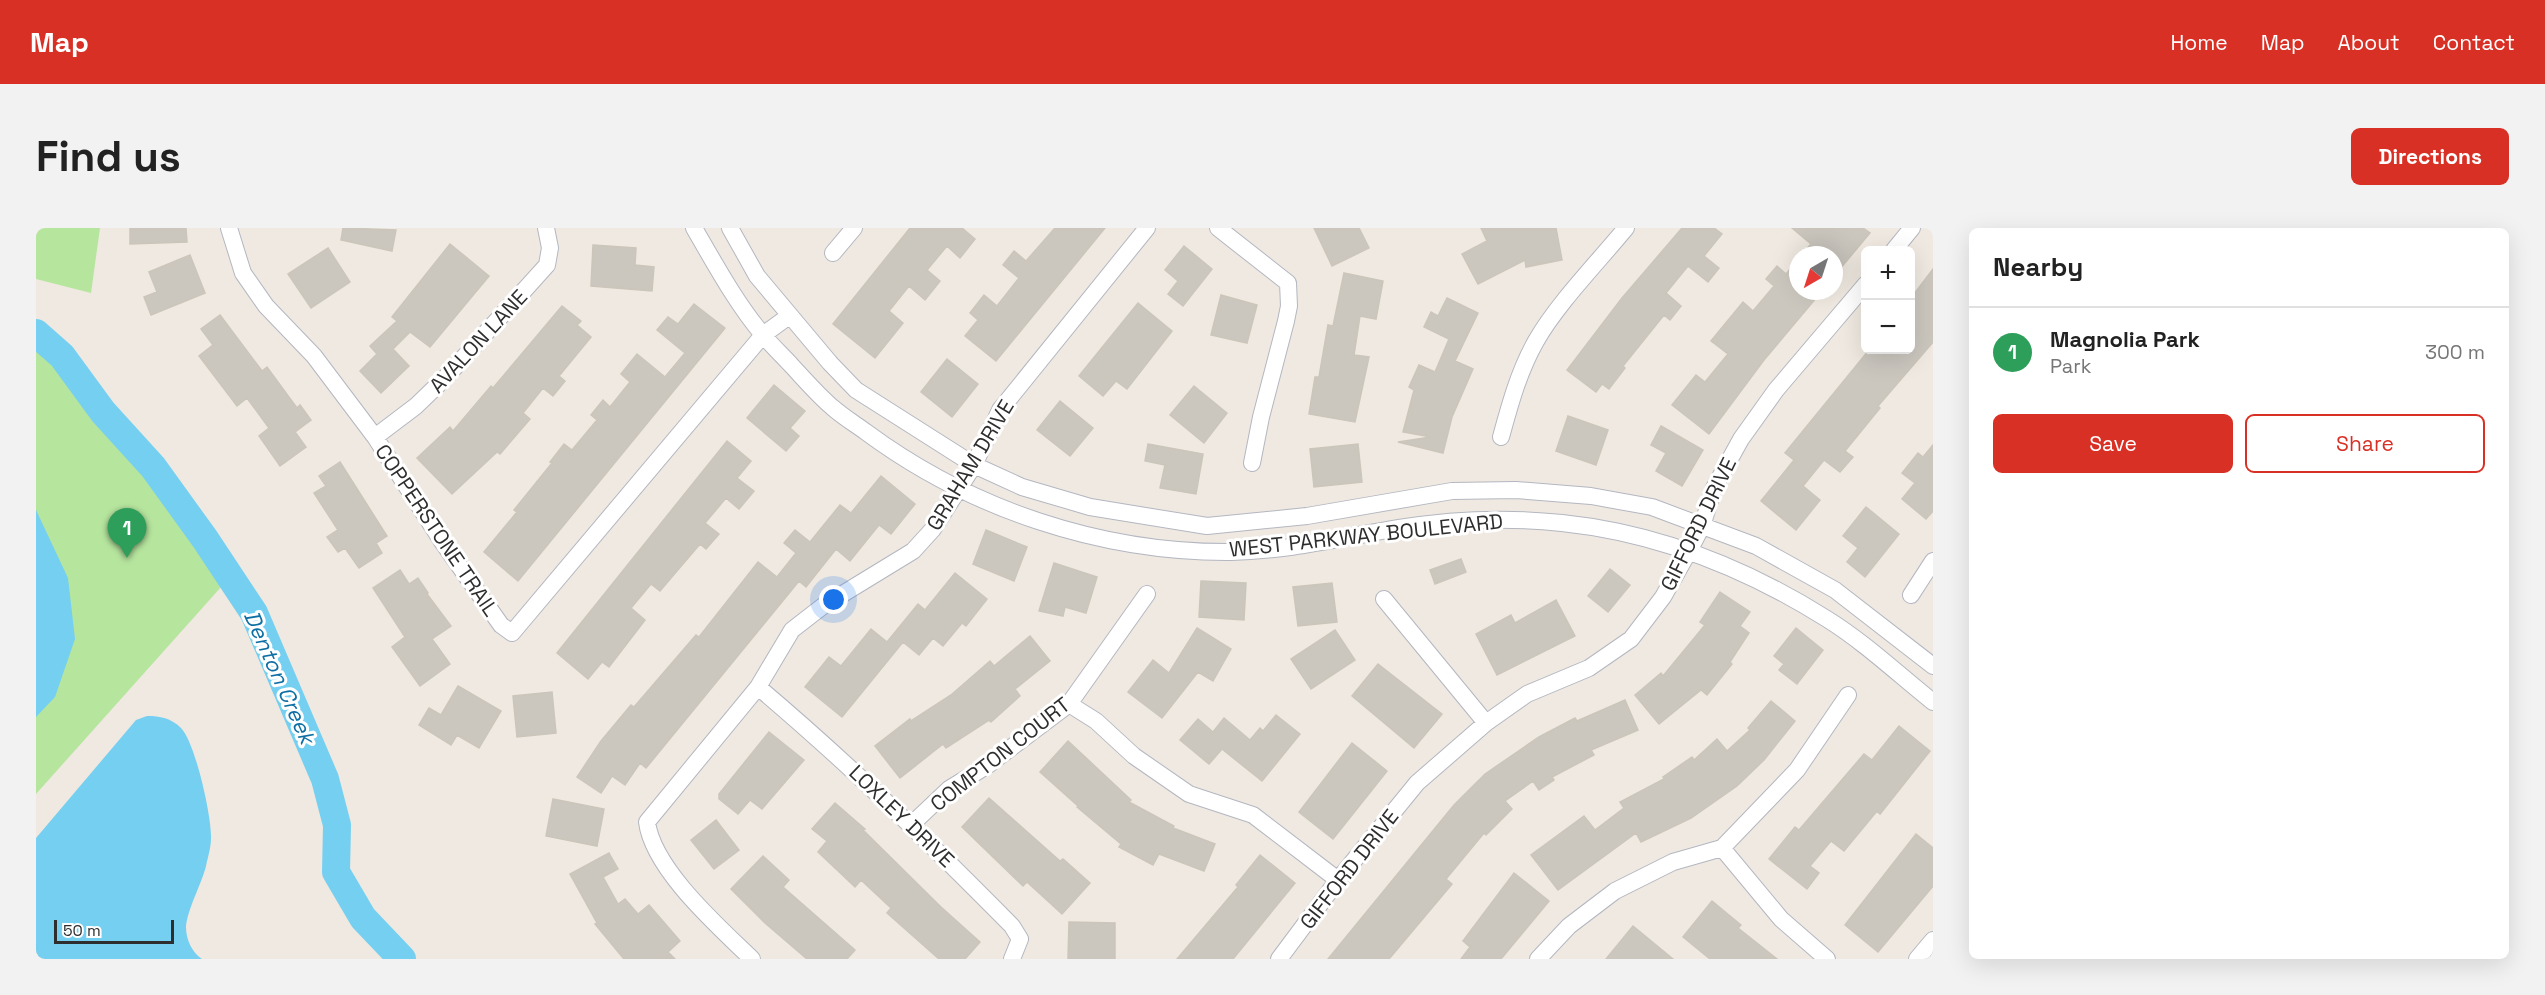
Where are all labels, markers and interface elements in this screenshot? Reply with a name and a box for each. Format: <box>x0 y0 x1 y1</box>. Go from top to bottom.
text: Map <box>30 24 89 60</box>
text: Home <box>2170 29 2228 56</box>
text: Map <box>2261 29 2305 56</box>
text: About <box>2338 29 2400 56</box>
text: Contact <box>2433 29 2515 56</box>
button: Directions <box>2351 128 2509 185</box>
text: Find us <box>36 130 181 183</box>
north arrow <box>1789 246 1843 300</box>
map controls <box>1861 246 1915 354</box>
button: + <box>1861 246 1915 300</box>
text: Nearby <box>1993 250 2083 284</box>
street label: AVALON LANE <box>423 283 533 399</box>
button: − <box>1861 300 1915 354</box>
text: Magnolia Park <box>2050 325 2200 353</box>
text: 1 <box>2008 339 2017 365</box>
text: 300 m <box>2425 339 2485 365</box>
text: Park <box>2050 353 2092 379</box>
street label: GRAHAM DRIVE <box>920 395 1020 535</box>
button: Save <box>1993 414 2233 473</box>
button: Share <box>2245 414 2485 473</box>
street label: COPPERSTONE TRAIL <box>369 439 505 621</box>
street label: GIFFORD DRIVE <box>1654 453 1742 595</box>
street label: WEST PARKWAY BOULEVARD <box>1228 507 1504 563</box>
pin: 1 <box>108 508 146 558</box>
your location <box>819 585 848 614</box>
water label: Denton Creek <box>238 606 323 750</box>
street label: COMPTON COURT <box>925 691 1075 817</box>
street label: LOXLEY DRIVE <box>844 759 960 873</box>
street label: GIFFORD DRIVE <box>1294 803 1404 935</box>
scale bar <box>54 917 174 944</box>
text: 50 m <box>63 920 101 941</box>

